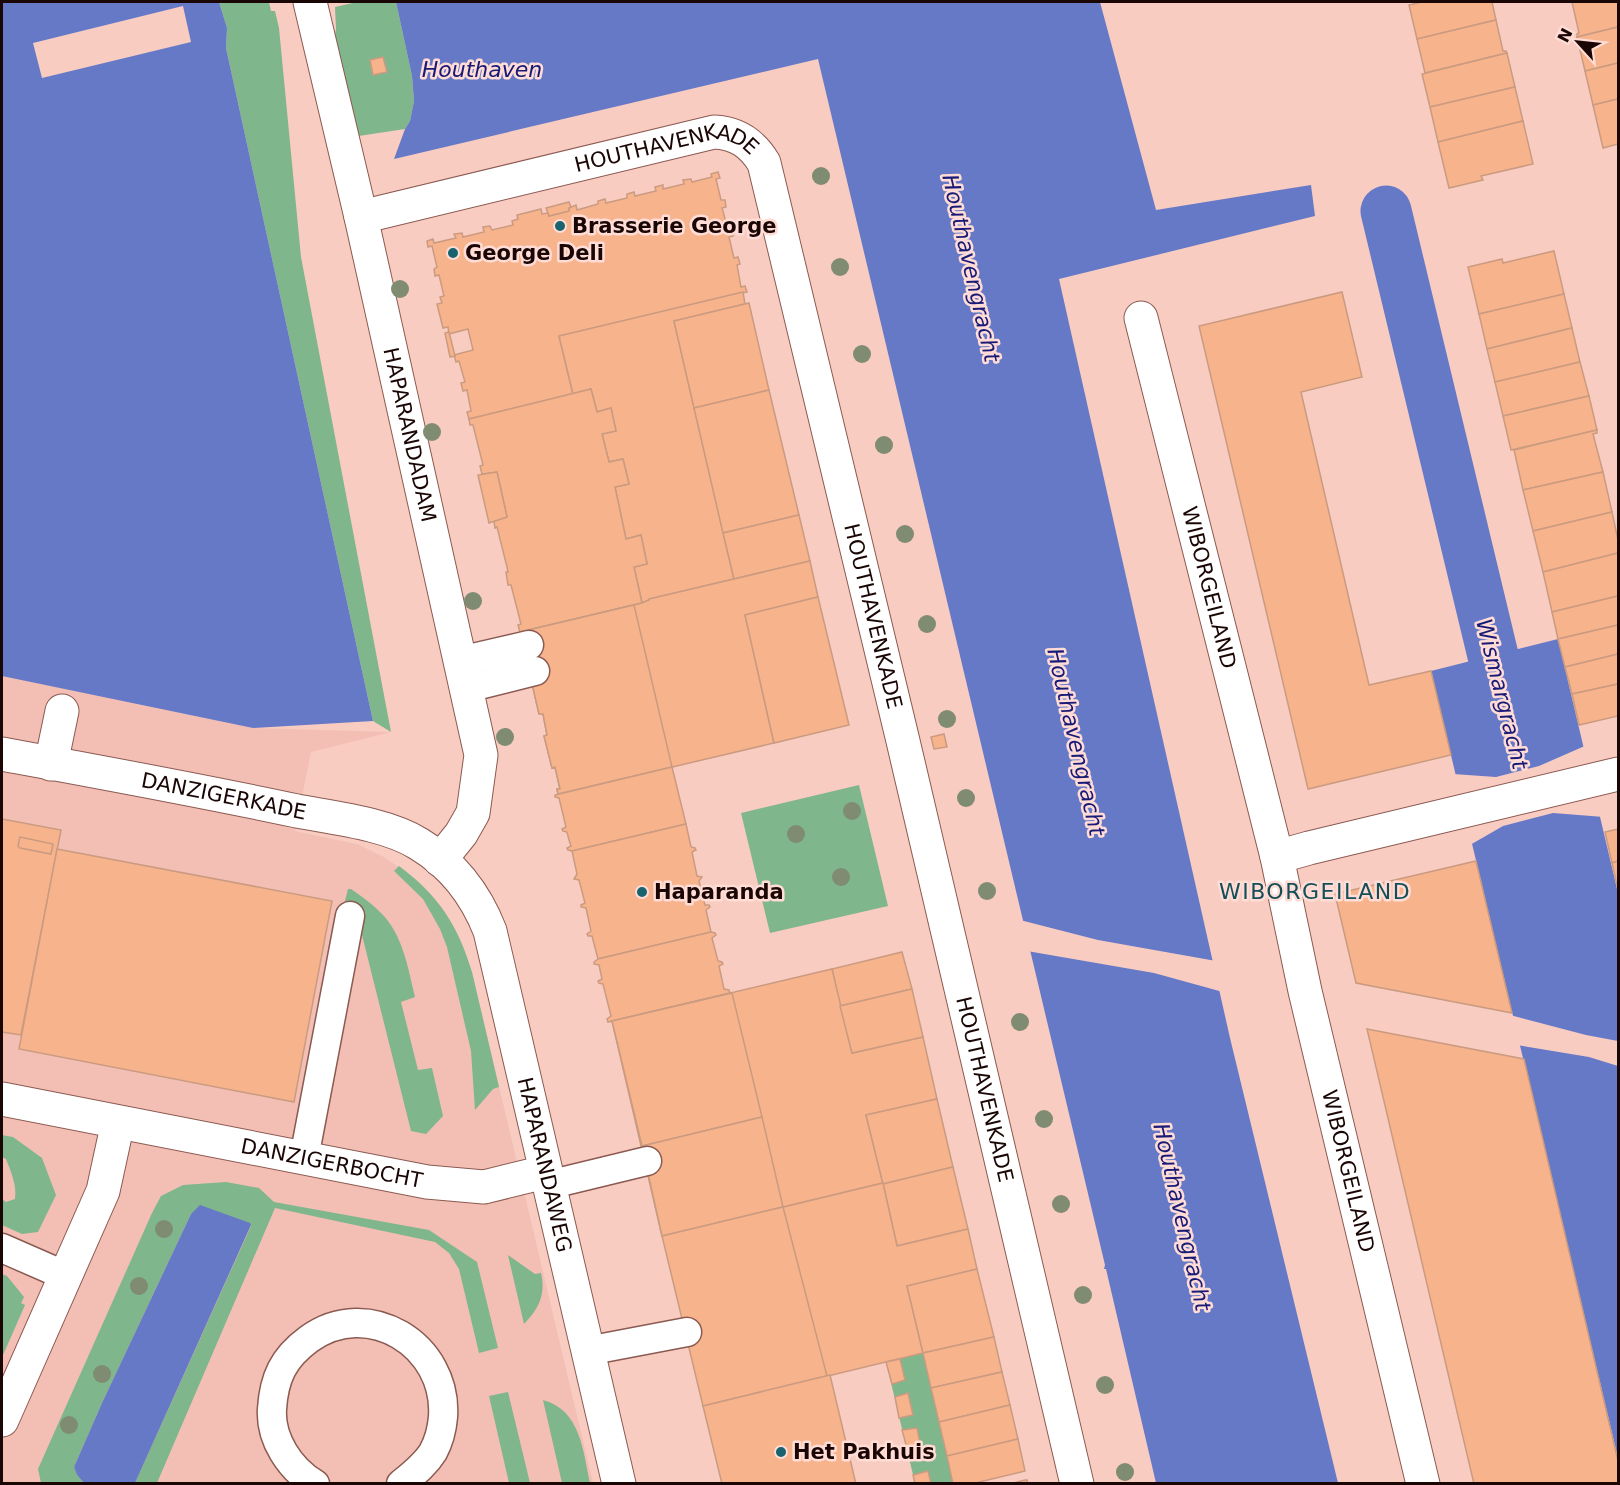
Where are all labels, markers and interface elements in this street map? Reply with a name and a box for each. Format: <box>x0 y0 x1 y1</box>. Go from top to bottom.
north arrow <box>1548 12 1608 72</box>
text: N <box>1554 25 1577 46</box>
water label: Houthaven <box>422 57 542 82</box>
street label: HOUTHAVENKADE <box>572 119 764 177</box>
water label: Houthavengracht <box>937 172 1005 366</box>
place label: Brasserie George <box>572 214 776 238</box>
marker: Brasserie George <box>553 219 567 233</box>
place label: George Deli <box>465 241 604 265</box>
marker: George Deli <box>446 246 460 260</box>
street label: HAPARANDADAM <box>378 345 441 524</box>
street label: WIBORGEILAND <box>1177 504 1241 671</box>
street label: HOUTHAVENKADE <box>839 521 907 711</box>
water label: Wismargracht <box>1471 616 1533 773</box>
water label: Houthavengracht <box>1042 646 1110 840</box>
street label: DANZIGERKADE <box>139 768 308 825</box>
district label: WIBORGEILAND <box>1219 879 1411 904</box>
place label: Haparanda <box>654 880 784 904</box>
marker: Haparanda <box>635 885 649 899</box>
street label: HOUTHAVENKADE <box>951 994 1018 1185</box>
street label: HAPARANDAWEG <box>513 1075 577 1255</box>
street label: WIBORGEILAND <box>1317 1087 1379 1255</box>
water label: Houthavengracht <box>1148 1121 1216 1315</box>
street label: DANZIGERBOCHT <box>239 1134 425 1193</box>
place label: Het Pakhuis <box>793 1440 935 1464</box>
marker: Het Pakhuis <box>774 1445 788 1459</box>

